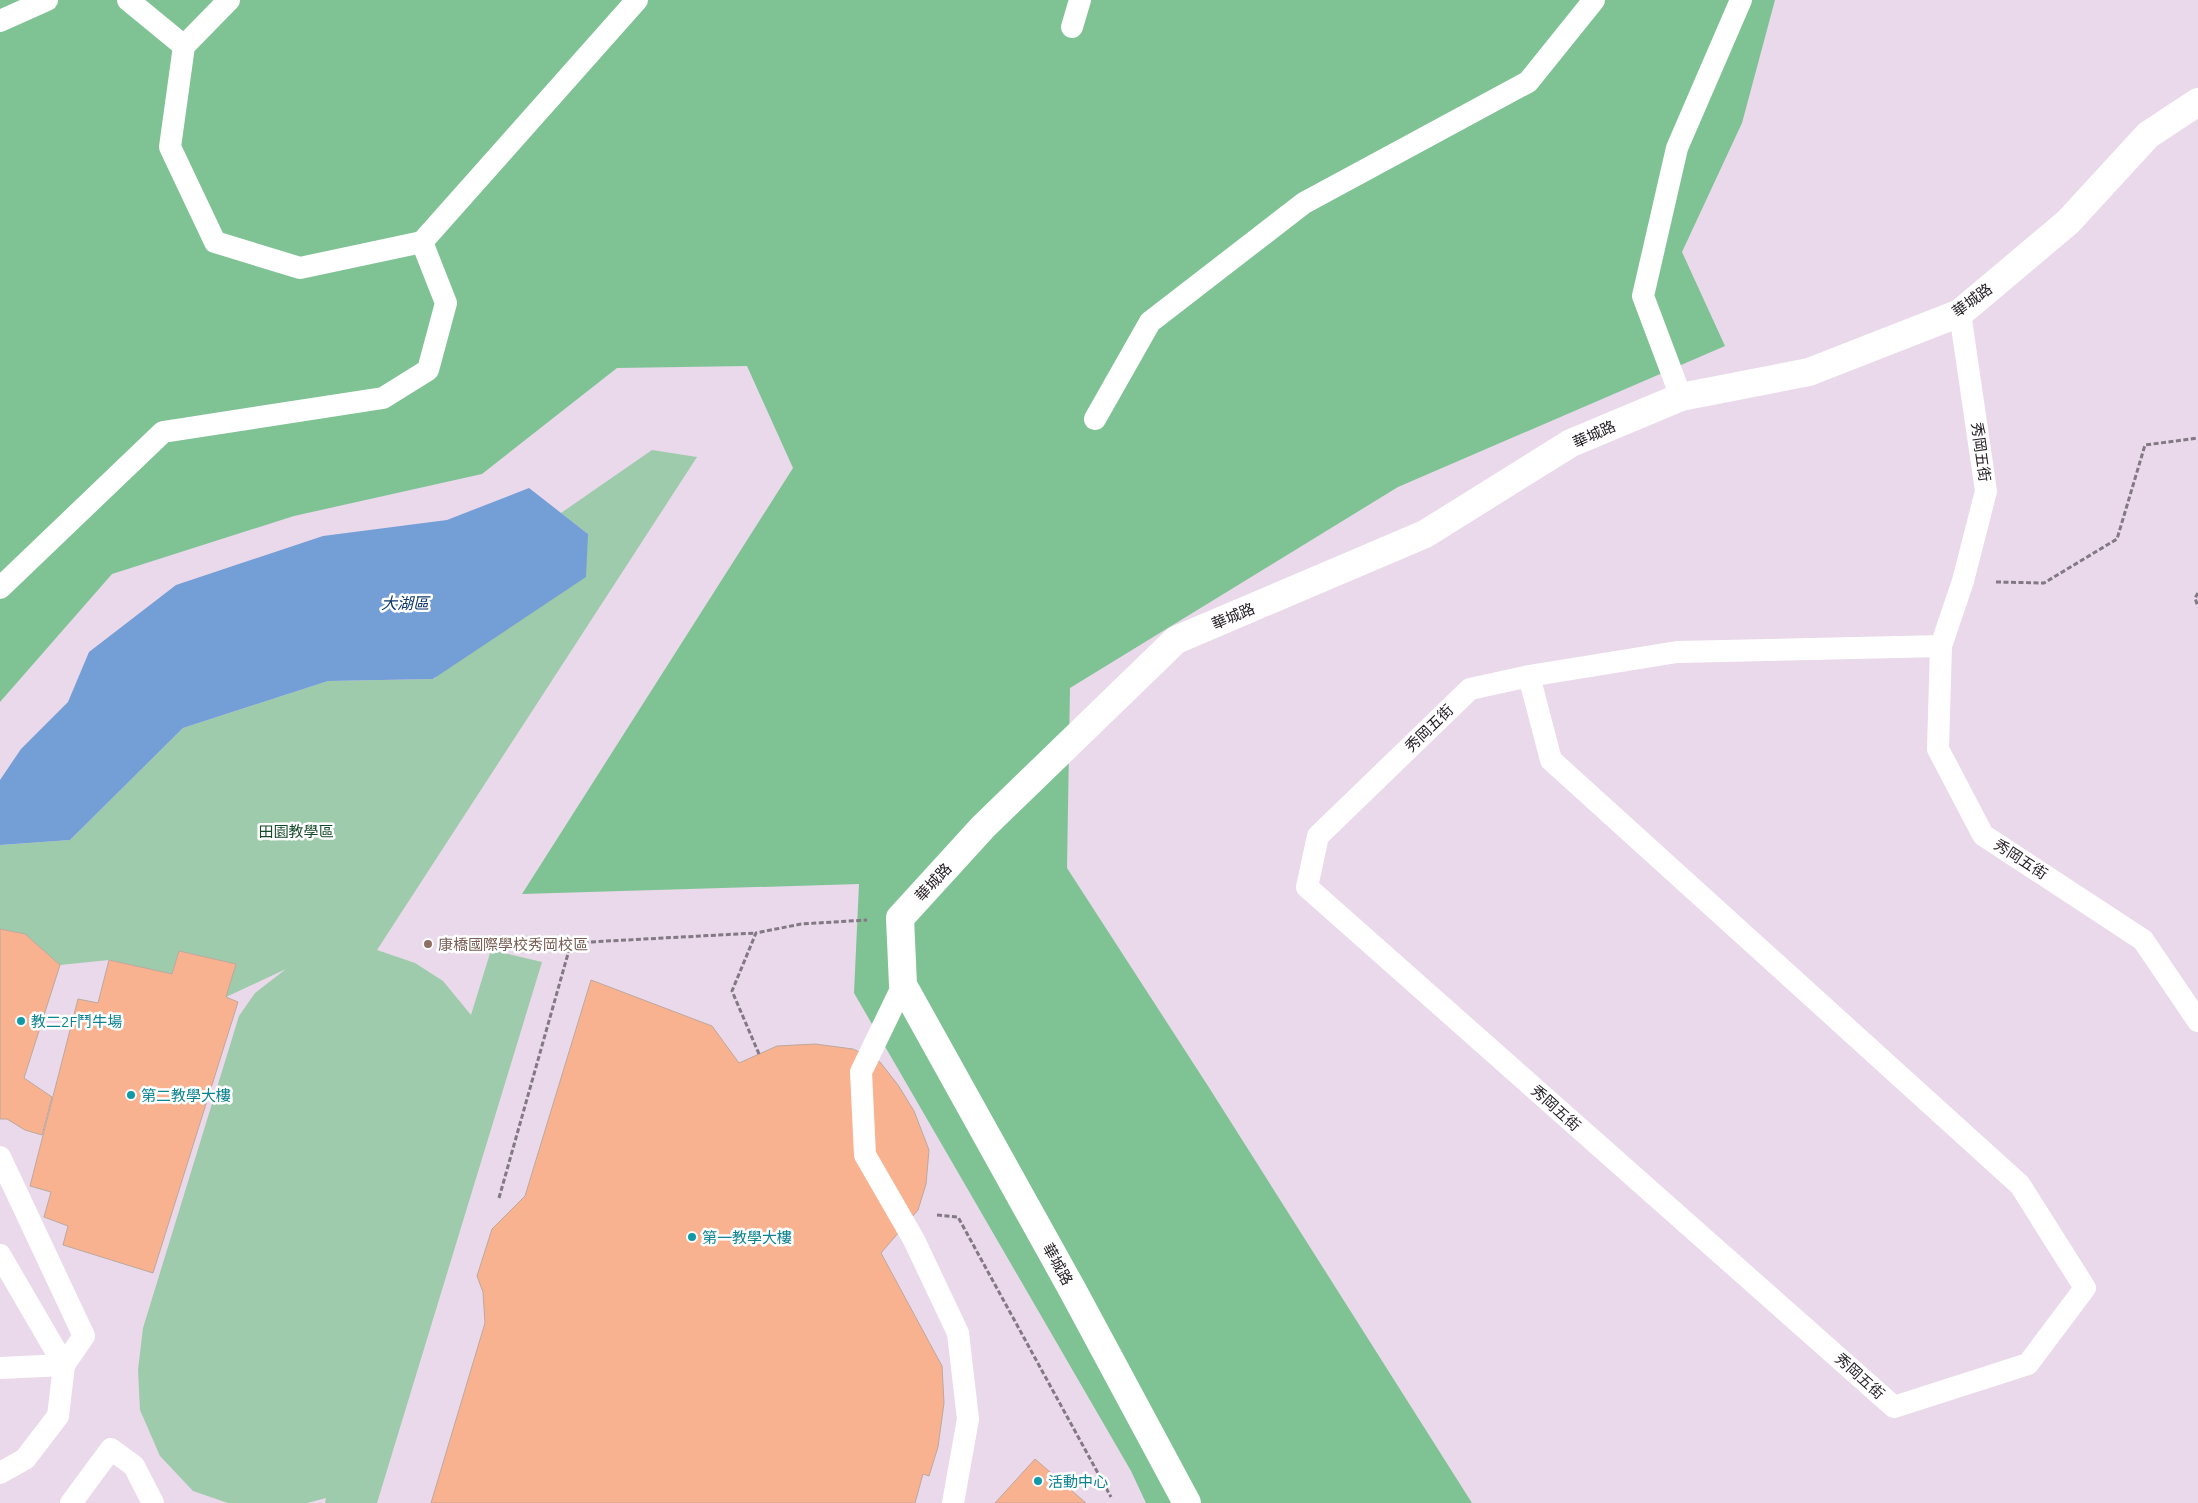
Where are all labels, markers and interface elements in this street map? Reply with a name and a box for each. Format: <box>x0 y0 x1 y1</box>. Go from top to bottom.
street label: 華城路 <box>1949 280 1995 320</box>
street label: 華城路 <box>1570 417 1618 451</box>
street label: 秀岡五街 <box>1968 421 1994 483</box>
water label: 大湖區 <box>381 594 431 612</box>
street label: 華城路 <box>1209 599 1257 633</box>
street label: 秀岡五街 <box>1402 701 1456 755</box>
park label: 田園教學區 <box>258 823 334 840</box>
street label: 秀岡五街 <box>1991 836 2051 882</box>
street label: 華城路 <box>911 860 955 904</box>
place label: 康橋國際學校秀岡校區 <box>438 936 588 953</box>
marker: 康橋國際學校秀岡校區 <box>422 938 434 950</box>
place label: 教二2F鬥牛場 <box>31 1013 122 1030</box>
marker: 教二2F鬥牛場 <box>15 1015 27 1027</box>
street label: 秀岡五街 <box>1528 1082 1584 1134</box>
place label: 第二教學大樓 <box>141 1087 231 1104</box>
marker: 第二教學大樓 <box>125 1089 137 1101</box>
place label: 第一教學大樓 <box>702 1229 792 1246</box>
marker: 第一教學大樓 <box>686 1231 698 1243</box>
street label: 華城路 <box>1040 1240 1076 1288</box>
street label: 秀岡五街 <box>1832 1350 1888 1402</box>
place label: 活動中心 <box>1048 1473 1108 1490</box>
marker: 活動中心 <box>1032 1475 1044 1487</box>

